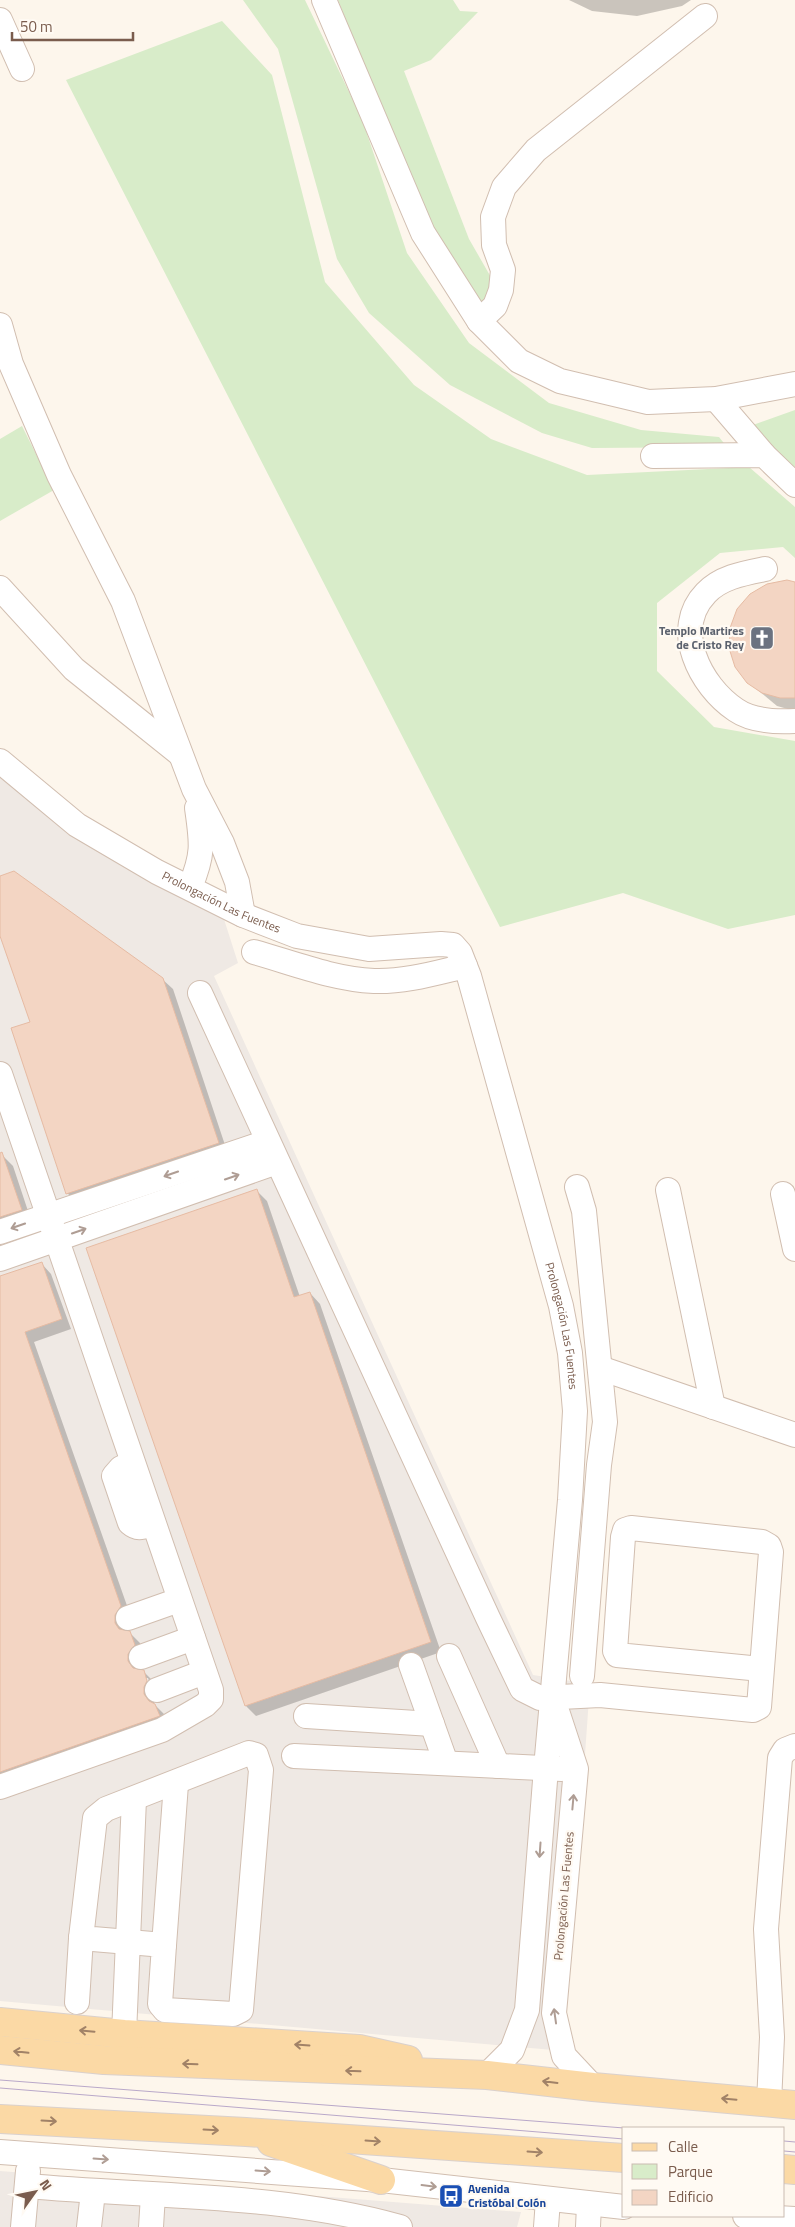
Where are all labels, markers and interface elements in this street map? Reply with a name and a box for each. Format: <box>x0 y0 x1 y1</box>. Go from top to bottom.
scale bar <box>12 10 134 42</box>
text: 50 m <box>20 15 53 38</box>
place label: Templo Martires de Cristo Rey <box>659 621 744 654</box>
church icon: Templo Martires de Cristo Rey <box>749 625 775 651</box>
street label: Prolongación Las Fuentes <box>159 866 284 938</box>
one-way arrow <box>164 1170 180 1179</box>
one-way arrow <box>224 1172 240 1181</box>
one-way arrow <box>10 1222 26 1232</box>
one-way arrow <box>71 1226 86 1235</box>
street label: Prolongación Las Fuentes <box>540 1260 583 1391</box>
one-way arrow <box>568 1794 578 1810</box>
street label: Prolongación Las Fuentes <box>548 1830 579 1961</box>
one-way arrow <box>535 1842 544 1858</box>
one-way arrow <box>550 2009 560 2025</box>
one-way arrow <box>79 2026 95 2036</box>
one-way arrow <box>294 2040 310 2050</box>
one-way arrow <box>13 2047 29 2057</box>
one-way arrow <box>183 2059 199 2069</box>
one-way arrow <box>345 2066 361 2075</box>
one-way arrow <box>542 2077 558 2087</box>
one-way arrow <box>721 2095 737 2104</box>
one-way arrow <box>40 2117 56 2126</box>
one-way arrow <box>203 2125 219 2134</box>
legend <box>622 2127 785 2217</box>
text: Calle <box>668 2135 698 2158</box>
one-way arrow <box>365 2136 381 2145</box>
one-way arrow <box>527 2147 543 2156</box>
one-way arrow <box>93 2154 109 2164</box>
text: Parque <box>668 2160 713 2183</box>
north arrow <box>10 2167 60 2217</box>
one-way arrow <box>255 2167 271 2176</box>
text: N <box>35 2175 58 2194</box>
place label: Avenida Cristóbal Colón <box>468 2179 546 2212</box>
one-way arrow <box>421 2181 437 2191</box>
bus stop icon: Avenida Cristóbal Colón <box>438 2183 464 2209</box>
text: Edificio <box>668 2185 713 2208</box>

